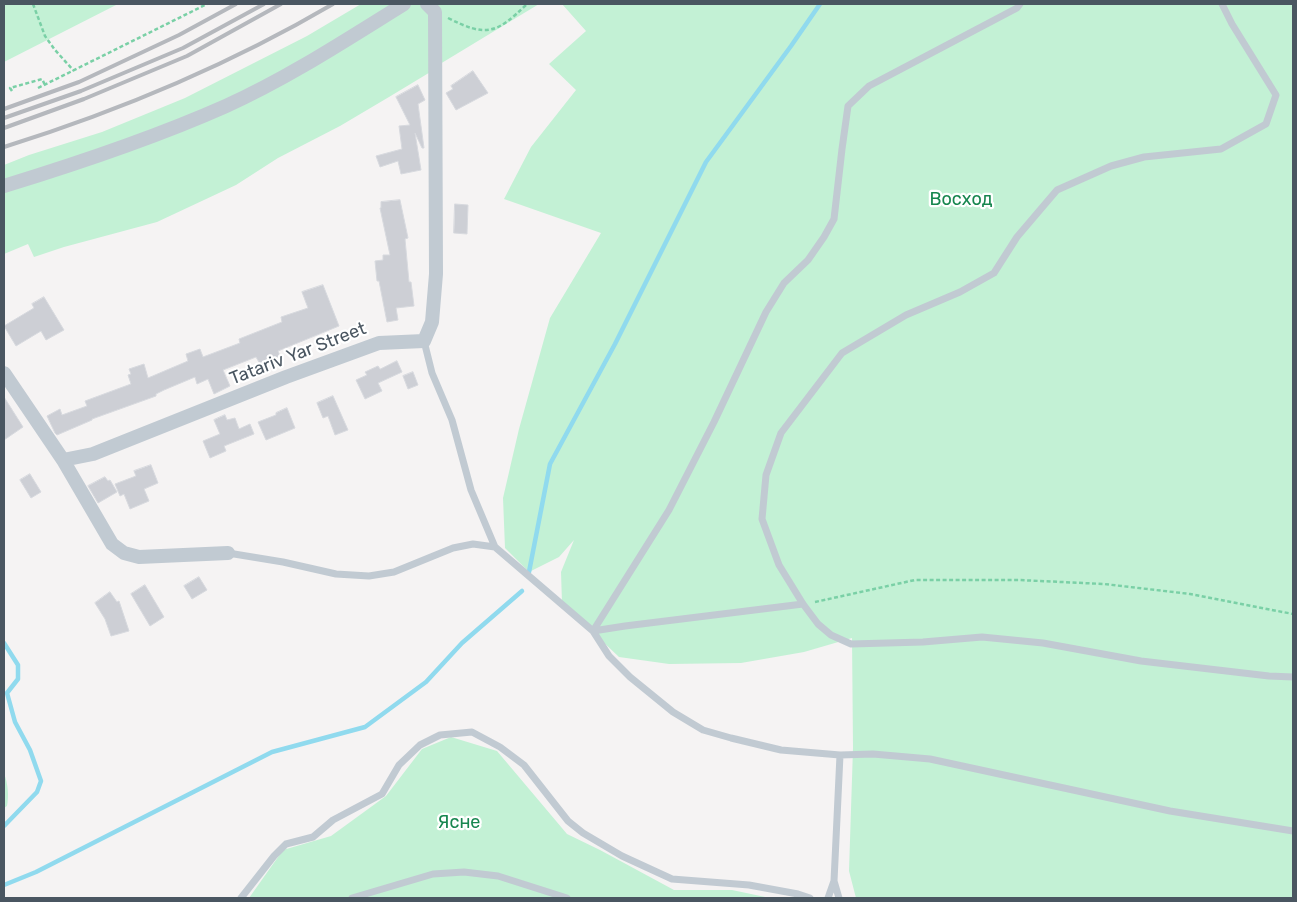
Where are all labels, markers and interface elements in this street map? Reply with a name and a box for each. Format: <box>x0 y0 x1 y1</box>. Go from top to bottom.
park label: Восход <box>929 189 993 211</box>
street label: Tatariv Yar Street <box>227 318 369 390</box>
park label: Ясне <box>438 812 480 834</box>

